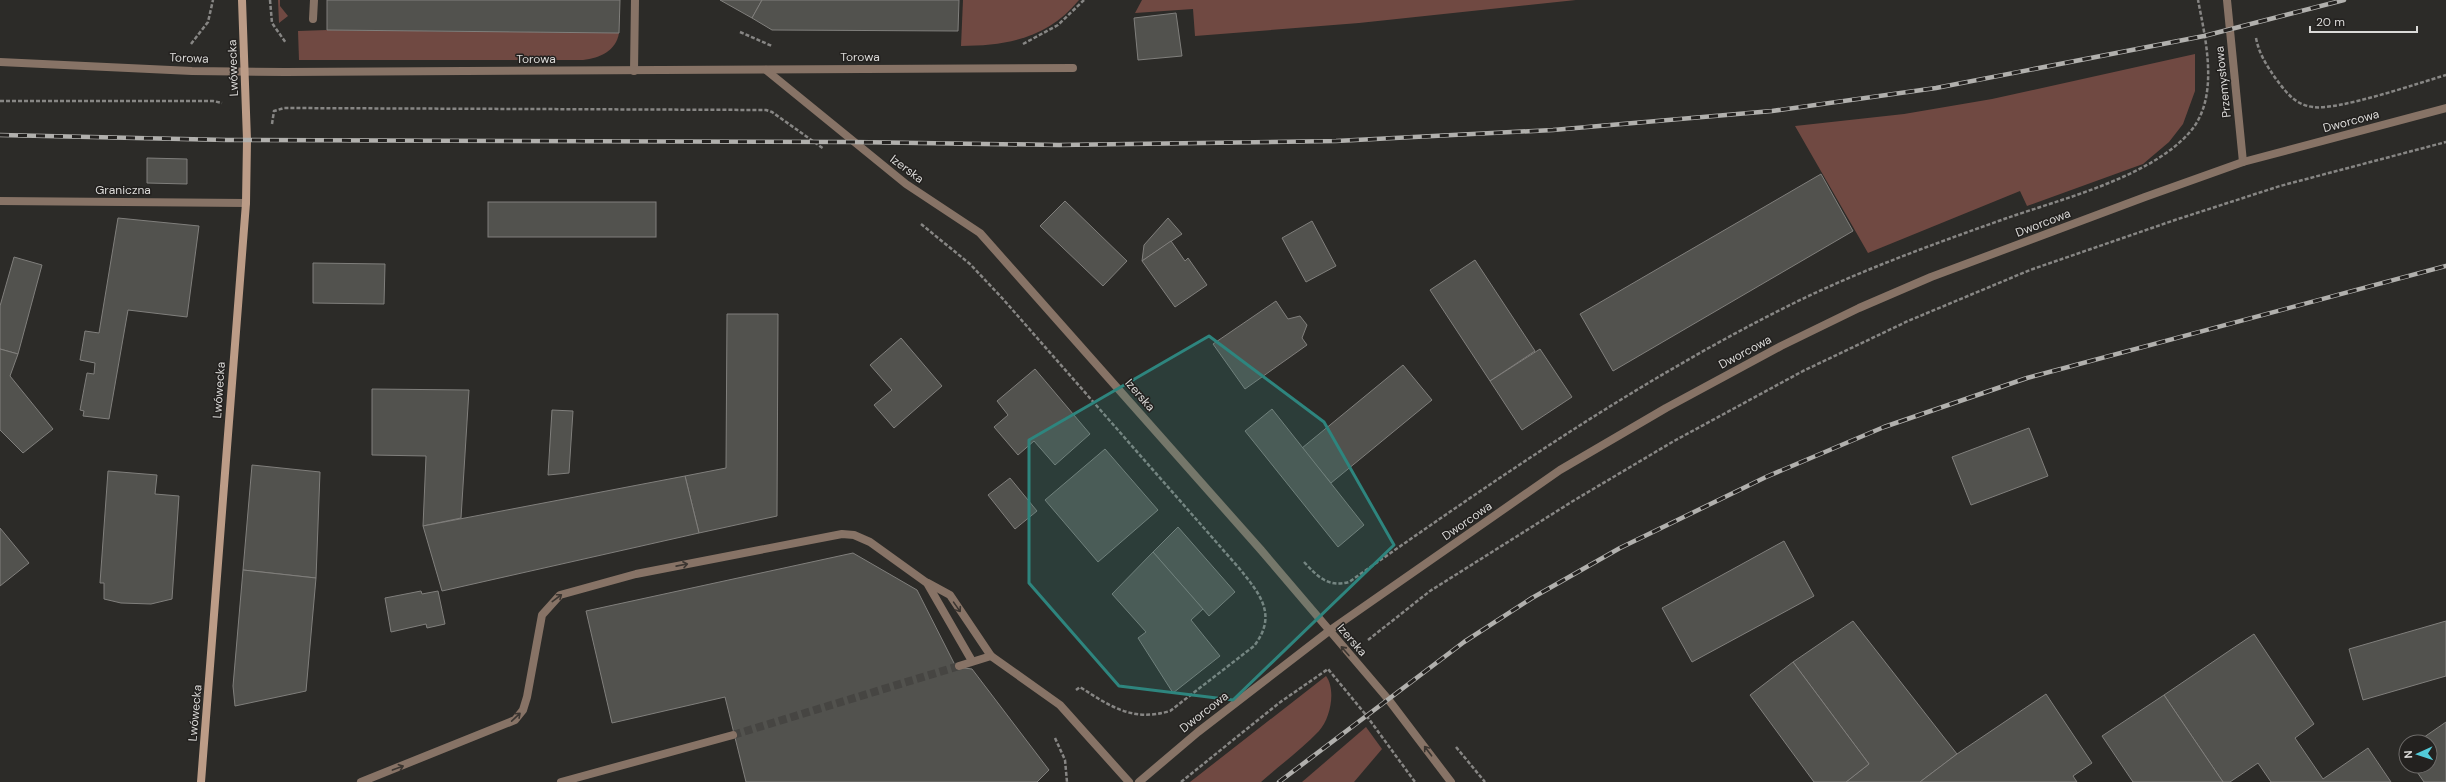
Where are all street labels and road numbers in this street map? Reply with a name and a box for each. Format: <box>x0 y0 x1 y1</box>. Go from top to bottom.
street label: Lwówecka <box>224 39 242 97</box>
street label: Przemysłowa <box>2211 45 2235 119</box>
street label: Torowa <box>169 49 209 67</box>
street label: Torowa <box>840 49 880 65</box>
street label: Torowa <box>516 51 556 67</box>
street label: Dworcowa <box>2321 106 2381 136</box>
street label: Izerska <box>887 151 927 187</box>
street label: Graniczna <box>95 182 151 198</box>
street label: Dworcowa <box>2013 205 2073 241</box>
street label: Dworcowa <box>1716 331 1774 373</box>
street label: Lwówecka <box>209 361 229 419</box>
street label: Izerska <box>1121 375 1159 415</box>
street label: Dworcowa <box>1439 498 1495 544</box>
street label: Izerska <box>1333 620 1371 660</box>
street label: Lwówecka <box>185 684 205 742</box>
street label: Dworcowa <box>1176 688 1232 736</box>

